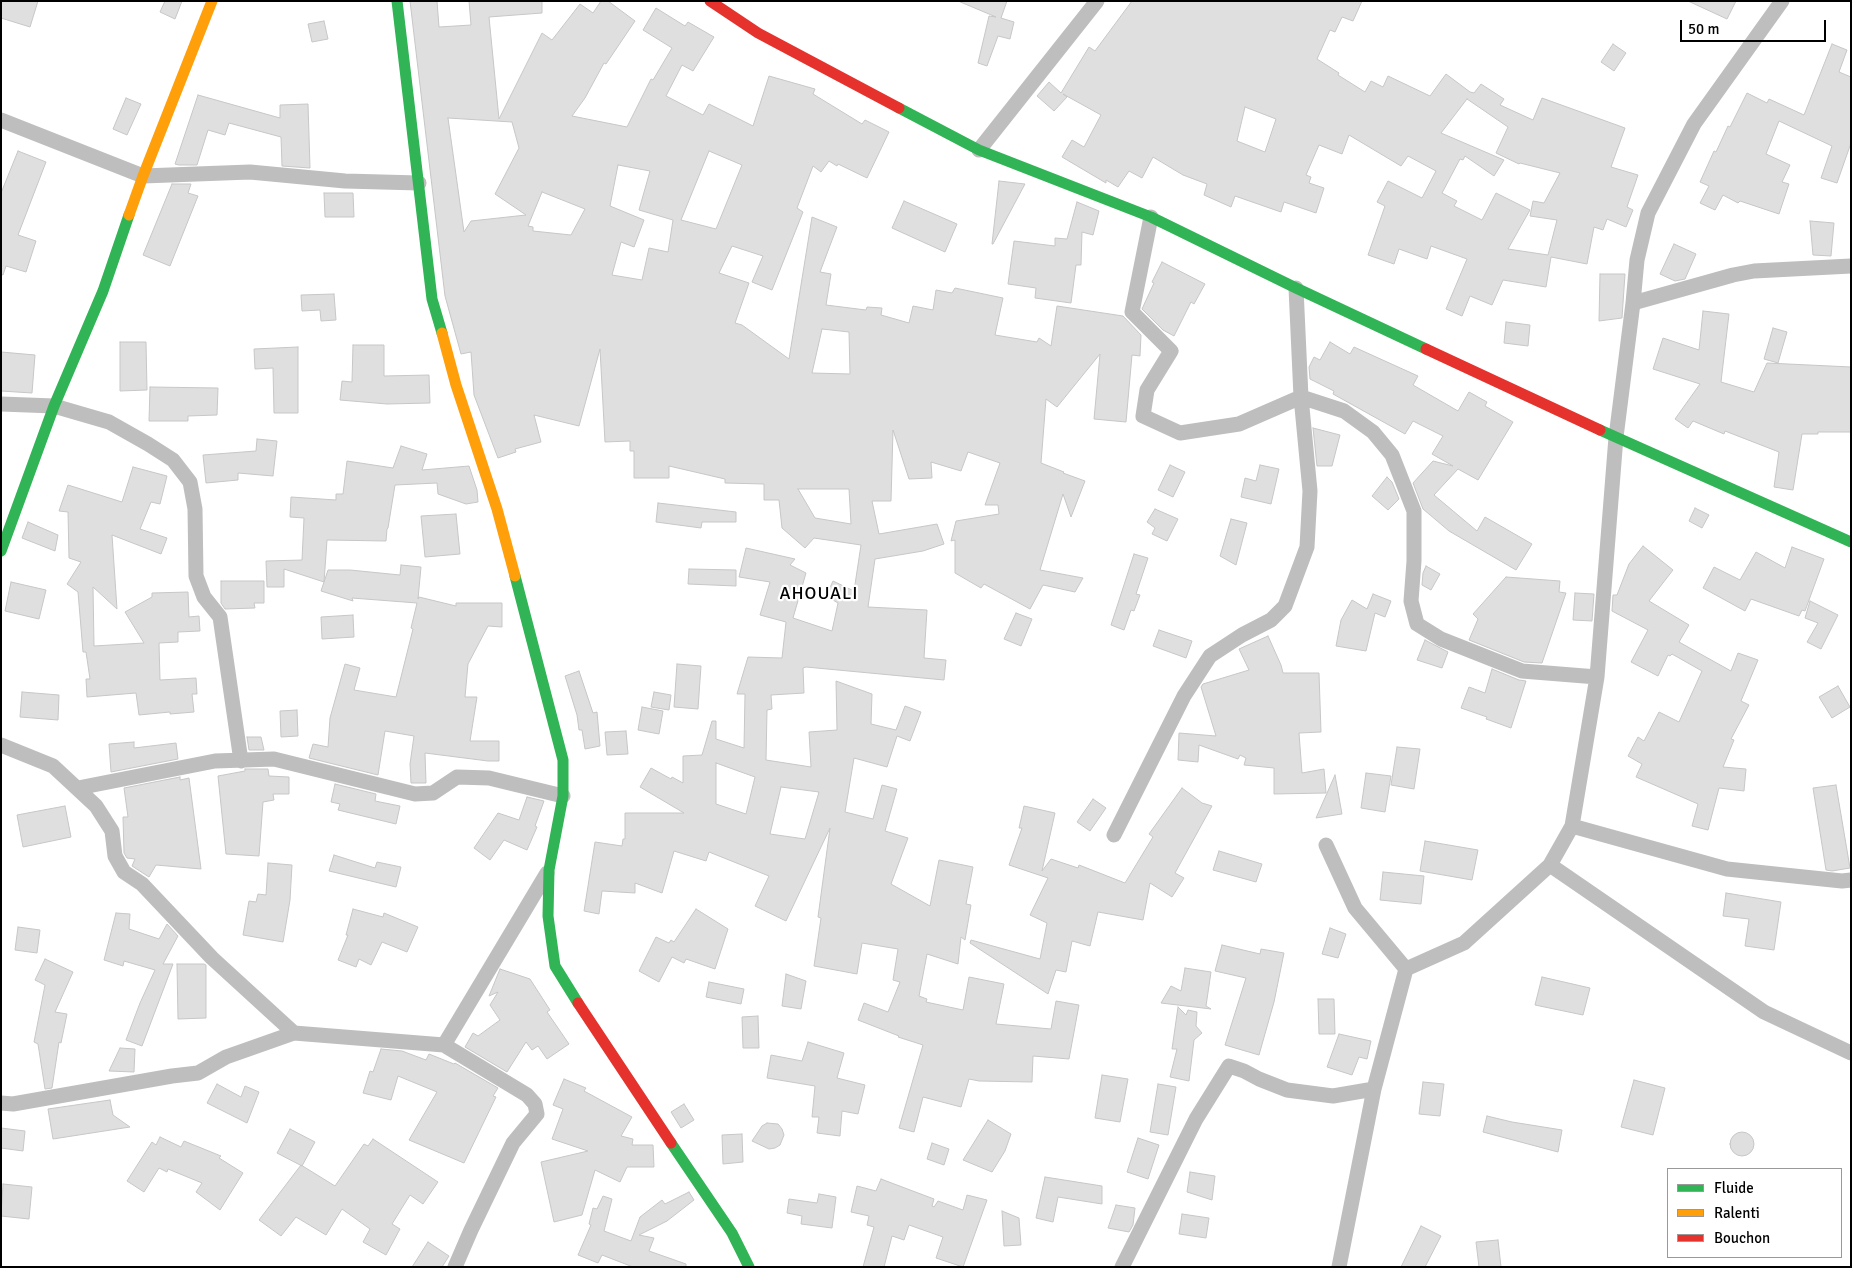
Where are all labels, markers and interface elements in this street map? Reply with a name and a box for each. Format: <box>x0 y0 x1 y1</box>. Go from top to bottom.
scale bar <box>1682 10 1828 42</box>
text: 50 m <box>1688 20 1719 38</box>
district label: AHOUALI <box>779 583 859 605</box>
legend <box>1667 1168 1842 1258</box>
text: Fluide <box>1714 1179 1754 1197</box>
text: Ralenti <box>1714 1204 1760 1222</box>
text: Bouchon <box>1714 1229 1770 1247</box>

